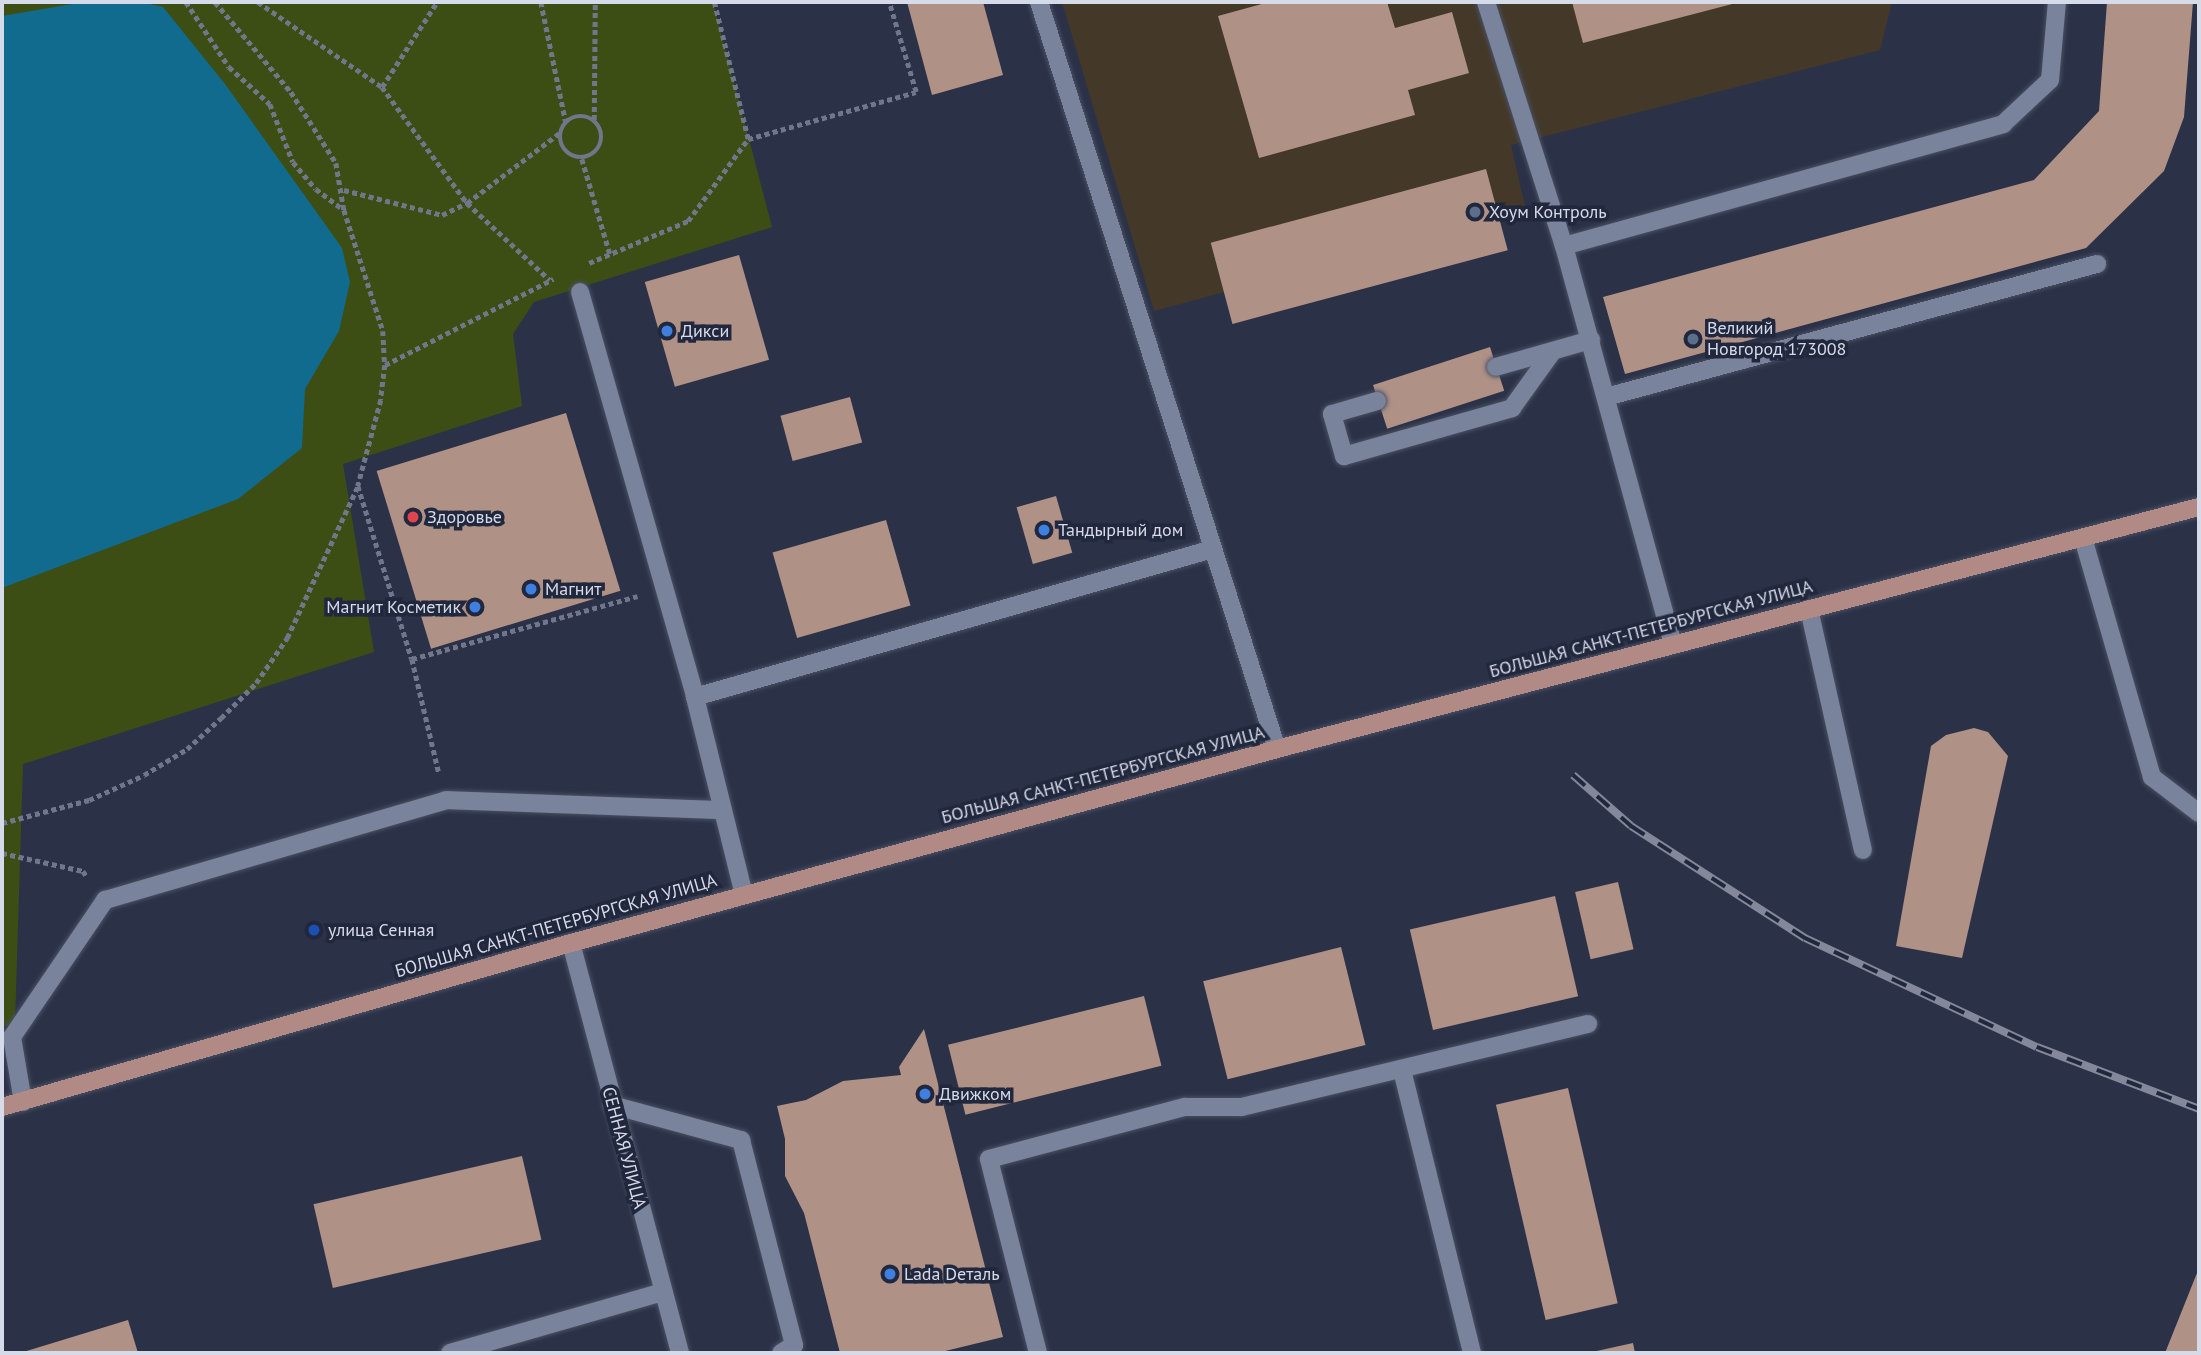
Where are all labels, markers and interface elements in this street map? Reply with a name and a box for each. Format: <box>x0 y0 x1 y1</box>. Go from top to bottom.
place label: Хоум Контроль <box>1489 201 1607 223</box>
marker: Хоум Контроль <box>1467 204 1483 220</box>
place label: Великий Новгород 173008 <box>1707 318 1846 360</box>
place label: Дикси <box>681 320 729 342</box>
marker: Дикси <box>659 323 675 339</box>
marker: Великий Новгород 173008 <box>1685 331 1701 347</box>
place label: Здоровье <box>427 506 502 528</box>
marker: Здоровье <box>405 509 421 525</box>
place label: Тандырный дом <box>1058 519 1183 541</box>
marker: Тандырный дом <box>1036 522 1052 538</box>
street label: БОЛЬШАЯ САНКТ-ПЕТЕРБУРГСКАЯ УЛИЦА <box>1487 575 1815 683</box>
place label: Магнит <box>545 578 602 600</box>
marker: Магнит <box>523 581 539 597</box>
place label: Магнит Косметик <box>326 596 461 618</box>
marker: Магнит Косметик <box>467 599 483 615</box>
street label: БОЛЬШАЯ САНКТ-ПЕТЕРБУРГСКАЯ УЛИЦА <box>939 721 1267 829</box>
street label: БОЛЬШАЯ САНКТ-ПЕТЕРБУРГСКАЯ УЛИЦА <box>392 870 720 982</box>
place label: улица Сенная <box>328 919 434 941</box>
marker: улица Сенная <box>306 922 322 938</box>
place label: Движком <box>939 1083 1011 1105</box>
street label: СЕННАЯ УЛИЦА <box>597 1085 651 1211</box>
marker: Движком <box>917 1086 933 1102</box>
place label: Lada Dеталь <box>904 1263 1000 1285</box>
marker: Lada Dеталь <box>882 1266 898 1282</box>

